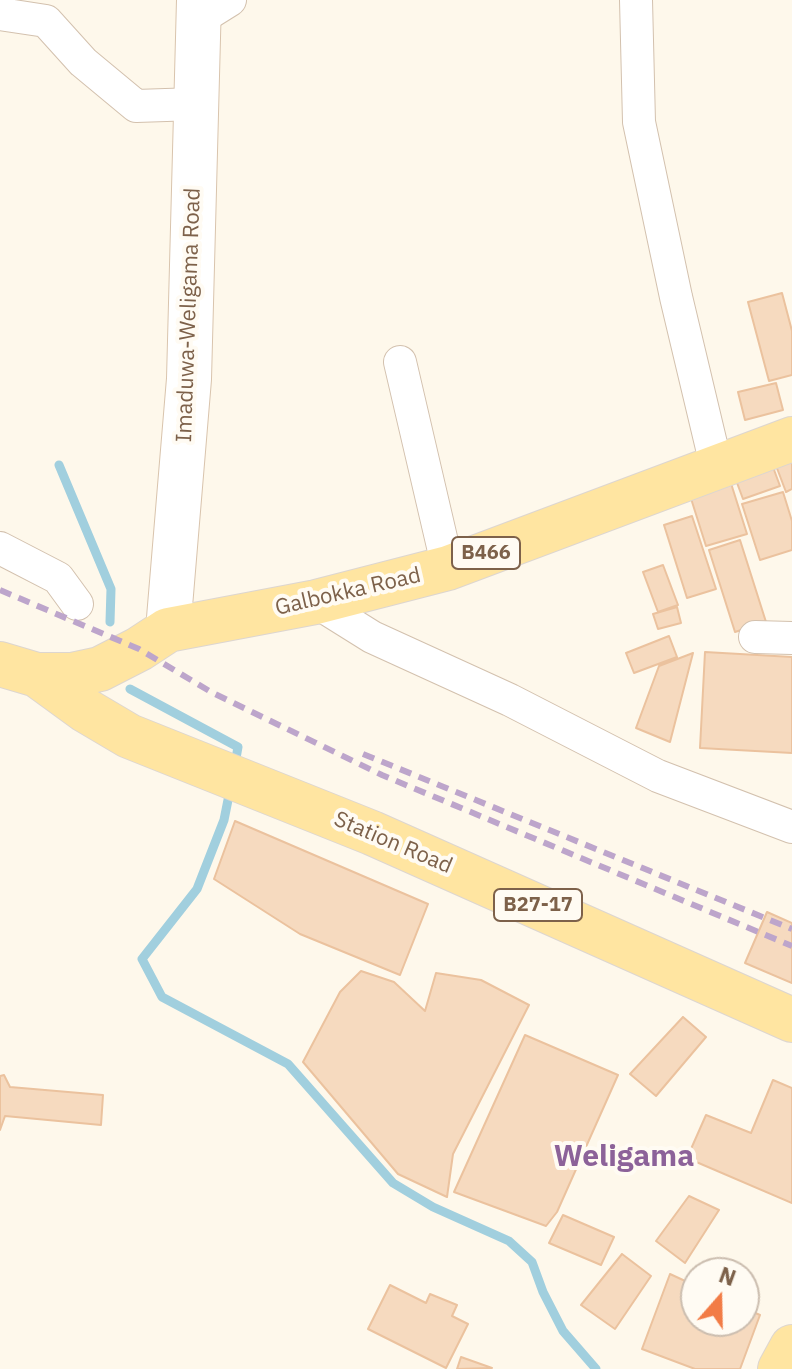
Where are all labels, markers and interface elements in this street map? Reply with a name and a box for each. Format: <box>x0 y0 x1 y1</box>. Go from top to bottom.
street label: Imaduwa-Weligama Road <box>171 187 207 443</box>
road number: B466 <box>452 537 520 569</box>
street label: Galbokka Road <box>273 562 423 622</box>
street label: Station Road <box>330 806 456 880</box>
road number: B27-17 <box>494 889 582 921</box>
district label: Weligama <box>554 1139 694 1175</box>
north arrow <box>680 1257 760 1337</box>
text: N <box>715 1260 740 1292</box>

